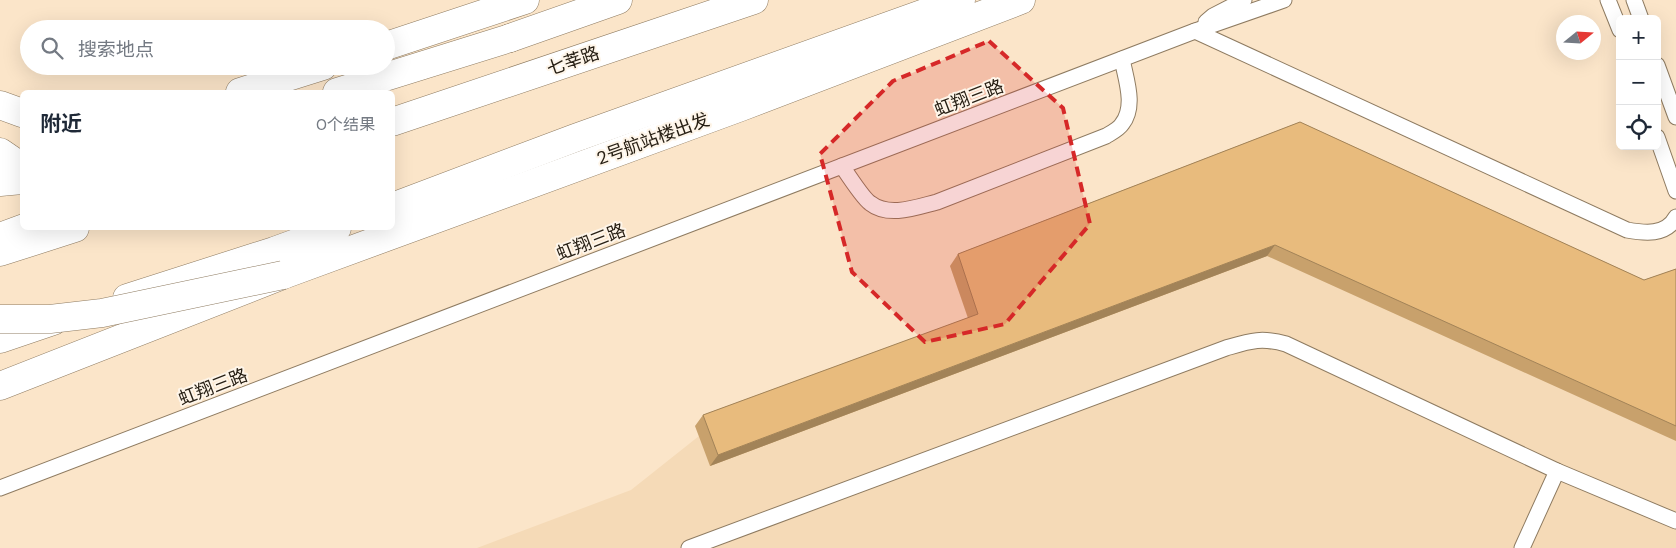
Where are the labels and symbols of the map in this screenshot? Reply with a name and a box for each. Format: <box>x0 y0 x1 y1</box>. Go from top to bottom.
north arrow <box>1556 15 1601 60</box>
street label: 七莘路 <box>544 41 602 81</box>
street label: 虹翔三路 <box>931 74 1007 122</box>
street label: 2号航站楼出发 <box>593 107 713 171</box>
street label: 虹翔三路 <box>553 218 629 266</box>
street label: 虹翔三路 <box>175 363 251 411</box>

